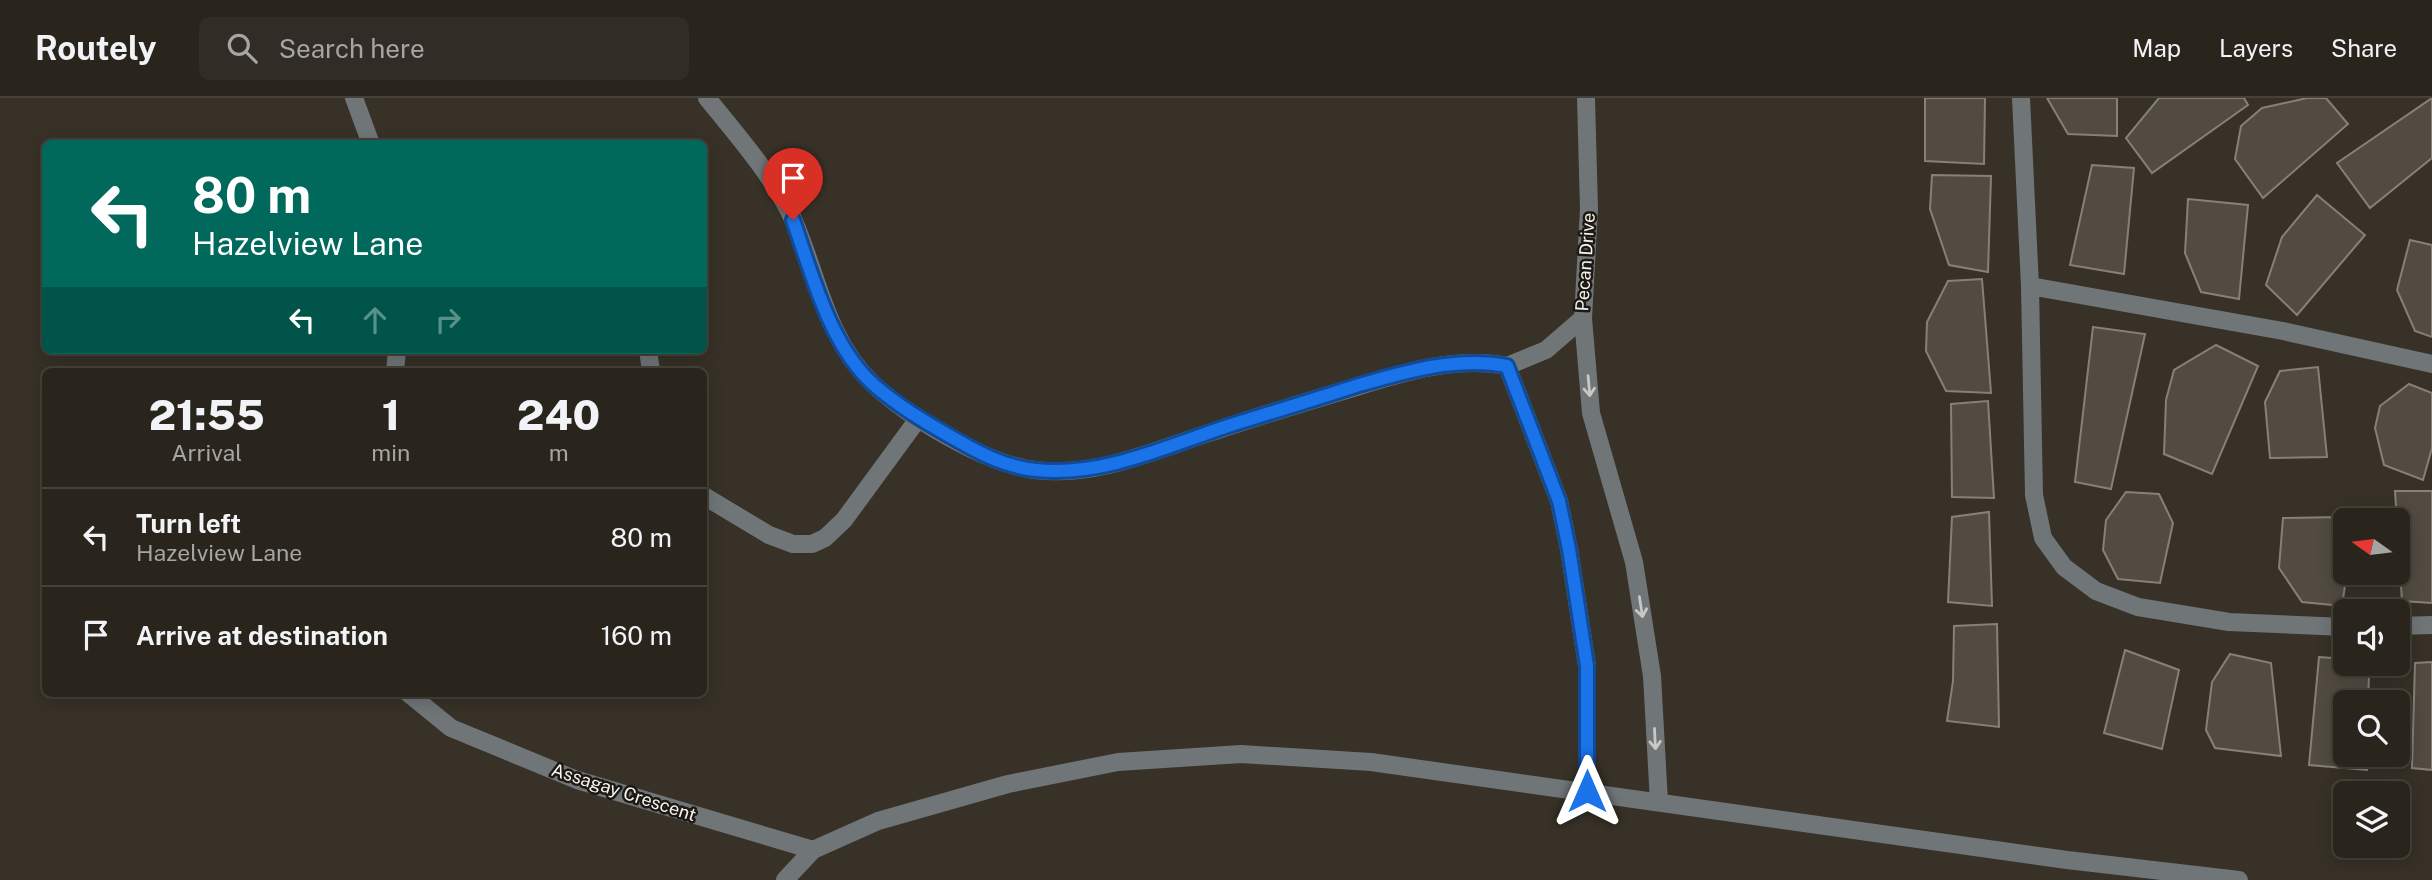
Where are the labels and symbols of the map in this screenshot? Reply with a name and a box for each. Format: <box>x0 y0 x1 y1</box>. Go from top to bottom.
pin <box>763 148 823 220</box>
street label: Pecan Drive <box>1571 212 1599 312</box>
one-way arrow <box>1583 374 1596 397</box>
north arrow <box>2333 508 2410 584</box>
one-way arrow <box>1635 595 1648 618</box>
one-way arrow <box>1649 727 1662 750</box>
position arrow <box>1550 754 1624 828</box>
street label: Assagay Crescent <box>549 759 699 825</box>

